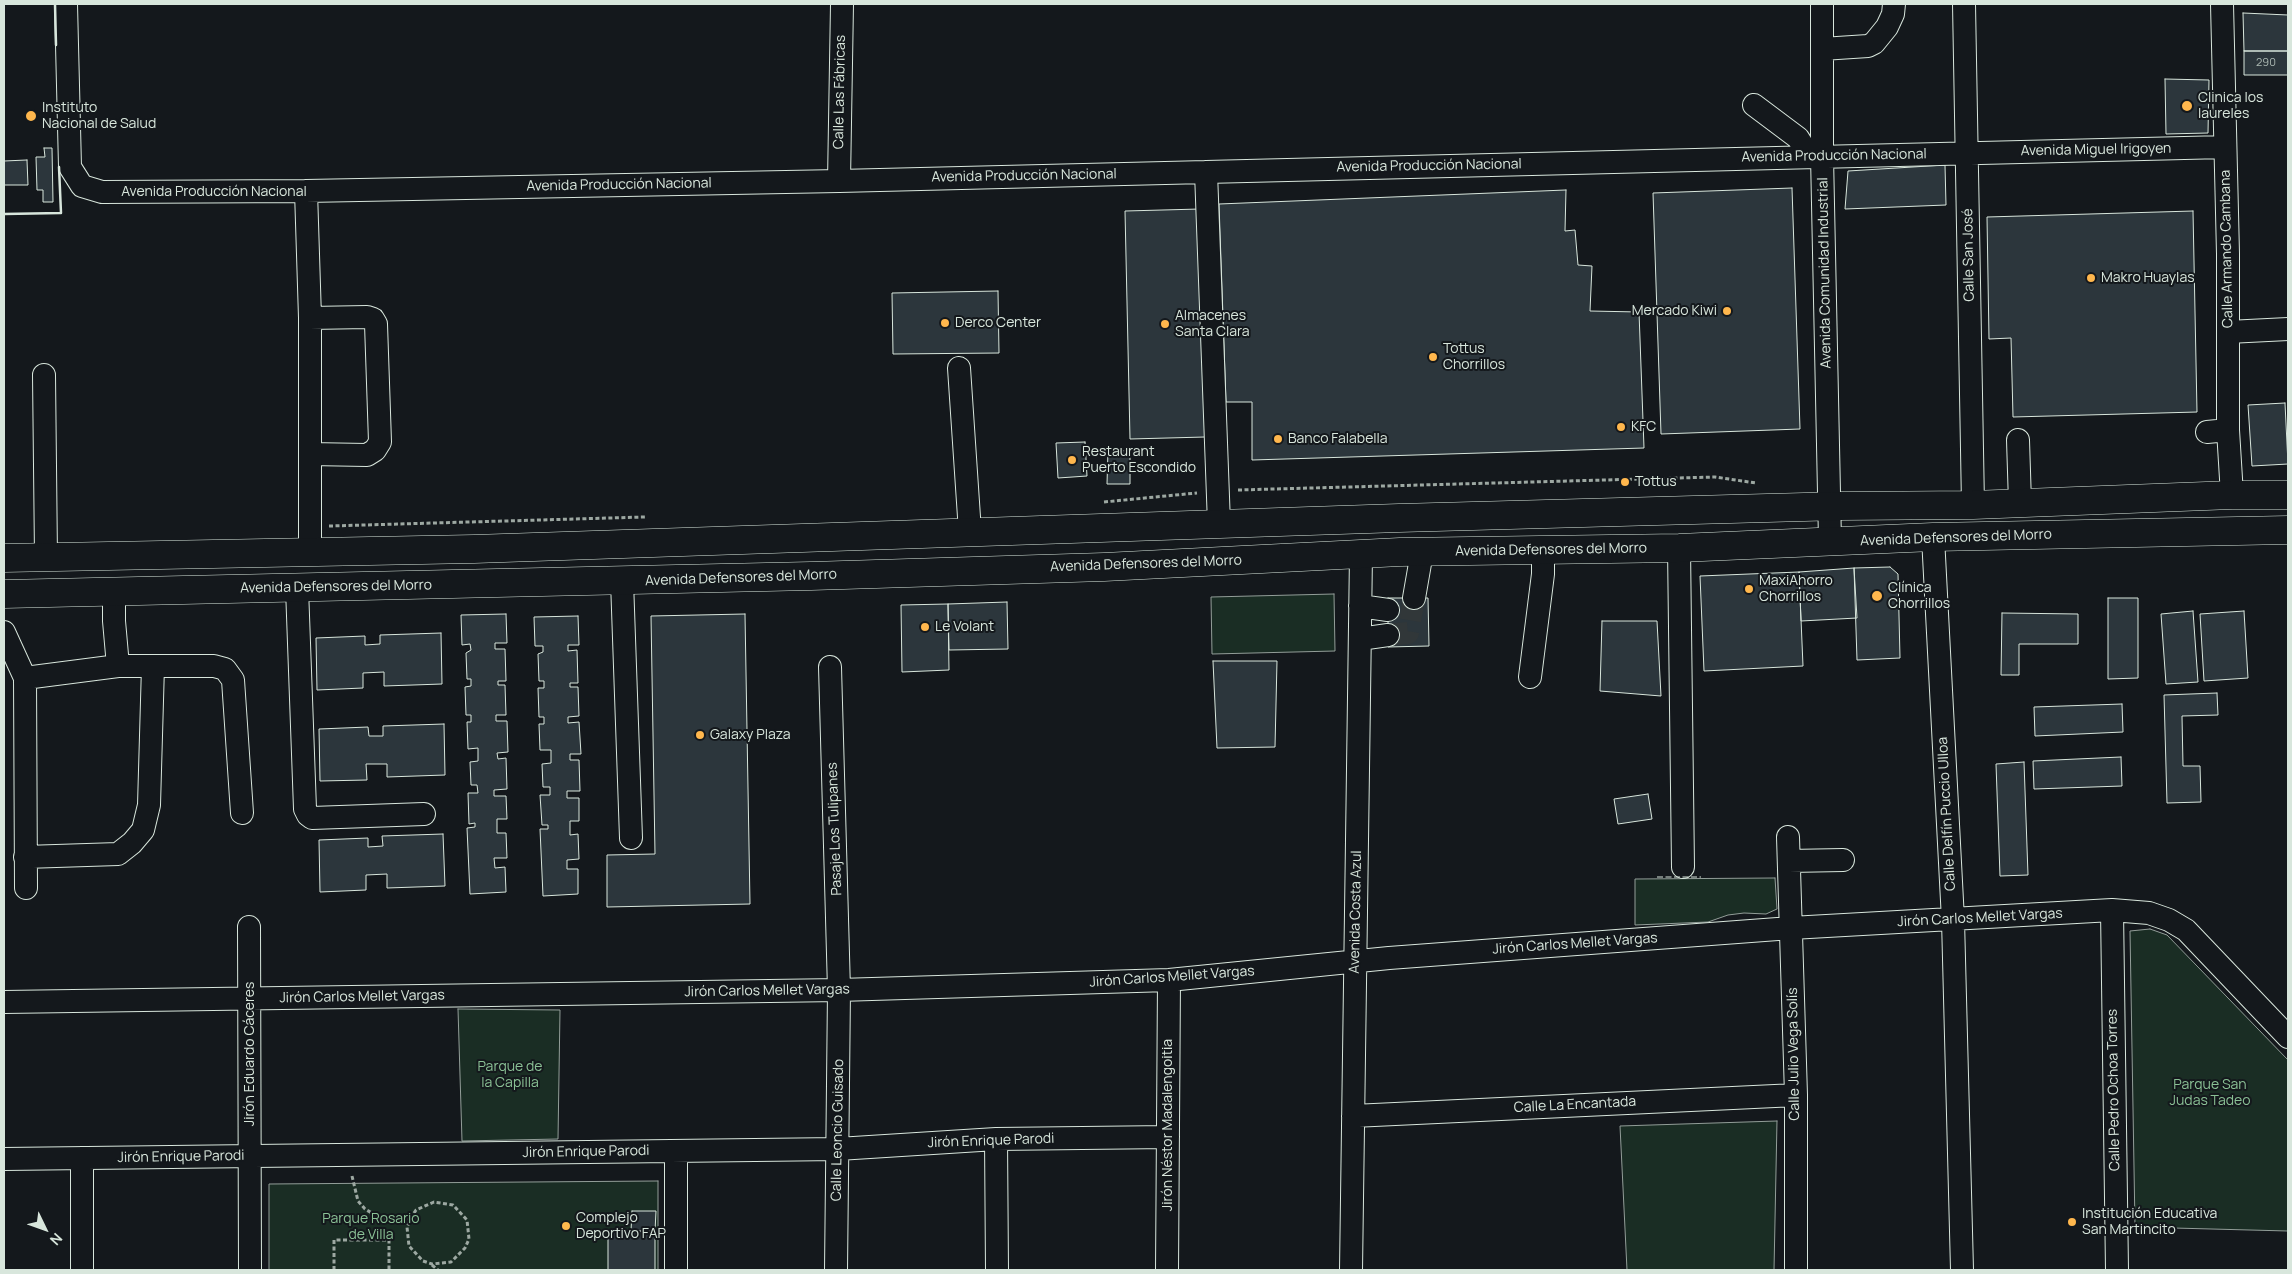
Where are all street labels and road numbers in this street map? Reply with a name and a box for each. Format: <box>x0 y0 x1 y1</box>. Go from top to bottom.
street label: Calle Las Fábricas <box>831 35 849 149</box>
street label: Avenida Miguel Irigoyen <box>2020 140 2172 160</box>
street label: Avenida Producción Nacional <box>1741 146 1927 166</box>
street label: Avenida Producción Nacional <box>1336 156 1522 176</box>
street label: Avenida Producción Nacional <box>931 166 1117 186</box>
street label: Calle Armando Cambana <box>2217 170 2237 328</box>
street label: Avenida Producción Nacional <box>526 175 712 195</box>
street label: Avenida Comunidad Industrial <box>1815 177 1835 369</box>
street label: Avenida Producción Nacional <box>121 184 307 200</box>
street label: Calle San José <box>1960 208 1978 302</box>
street label: Avenida Defensores del Morro <box>1860 526 2052 550</box>
street label: Avenida Defensores del Morro <box>1455 540 1647 560</box>
street label: Avenida Defensores del Morro <box>1050 552 1242 576</box>
street label: Avenida Defensores del Morro <box>645 566 837 590</box>
street label: Avenida Defensores del Morro <box>240 577 432 597</box>
street label: Calle Delfín Puccio Ulloa <box>1935 736 1959 892</box>
street label: Pasaje Los Tulipanes <box>824 762 846 896</box>
street label: Avenida Costa Azul <box>1347 850 1365 974</box>
street label: Jirón Carlos Mellet Vargas <box>1897 905 2063 931</box>
street label: Jirón Carlos Mellet Vargas <box>1492 930 1658 958</box>
street label: Jirón Carlos Mellet Vargas <box>1089 963 1255 991</box>
street label: Jirón Carlos Mellet Vargas <box>684 981 850 1001</box>
street label: Jirón Eduardo Cáceres <box>242 982 258 1126</box>
street label: Jirón Carlos Mellet Vargas <box>279 987 445 1007</box>
street label: Calle Julio Vega Solís <box>1784 987 1804 1121</box>
street label: Calle Pedro Ochoa Torres <box>2104 1009 2124 1171</box>
street label: Jirón Néstor Madalengoitia <box>1160 1039 1176 1211</box>
street label: Calle Leoncio Guisado <box>828 1059 848 1201</box>
street label: Calle La Encantada <box>1513 1093 1637 1117</box>
street label: Jirón Enrique Parodi <box>927 1130 1055 1152</box>
street label: Jirón Enrique Parodi <box>522 1142 650 1162</box>
street label: Jirón Enrique Parodi <box>117 1147 245 1167</box>

